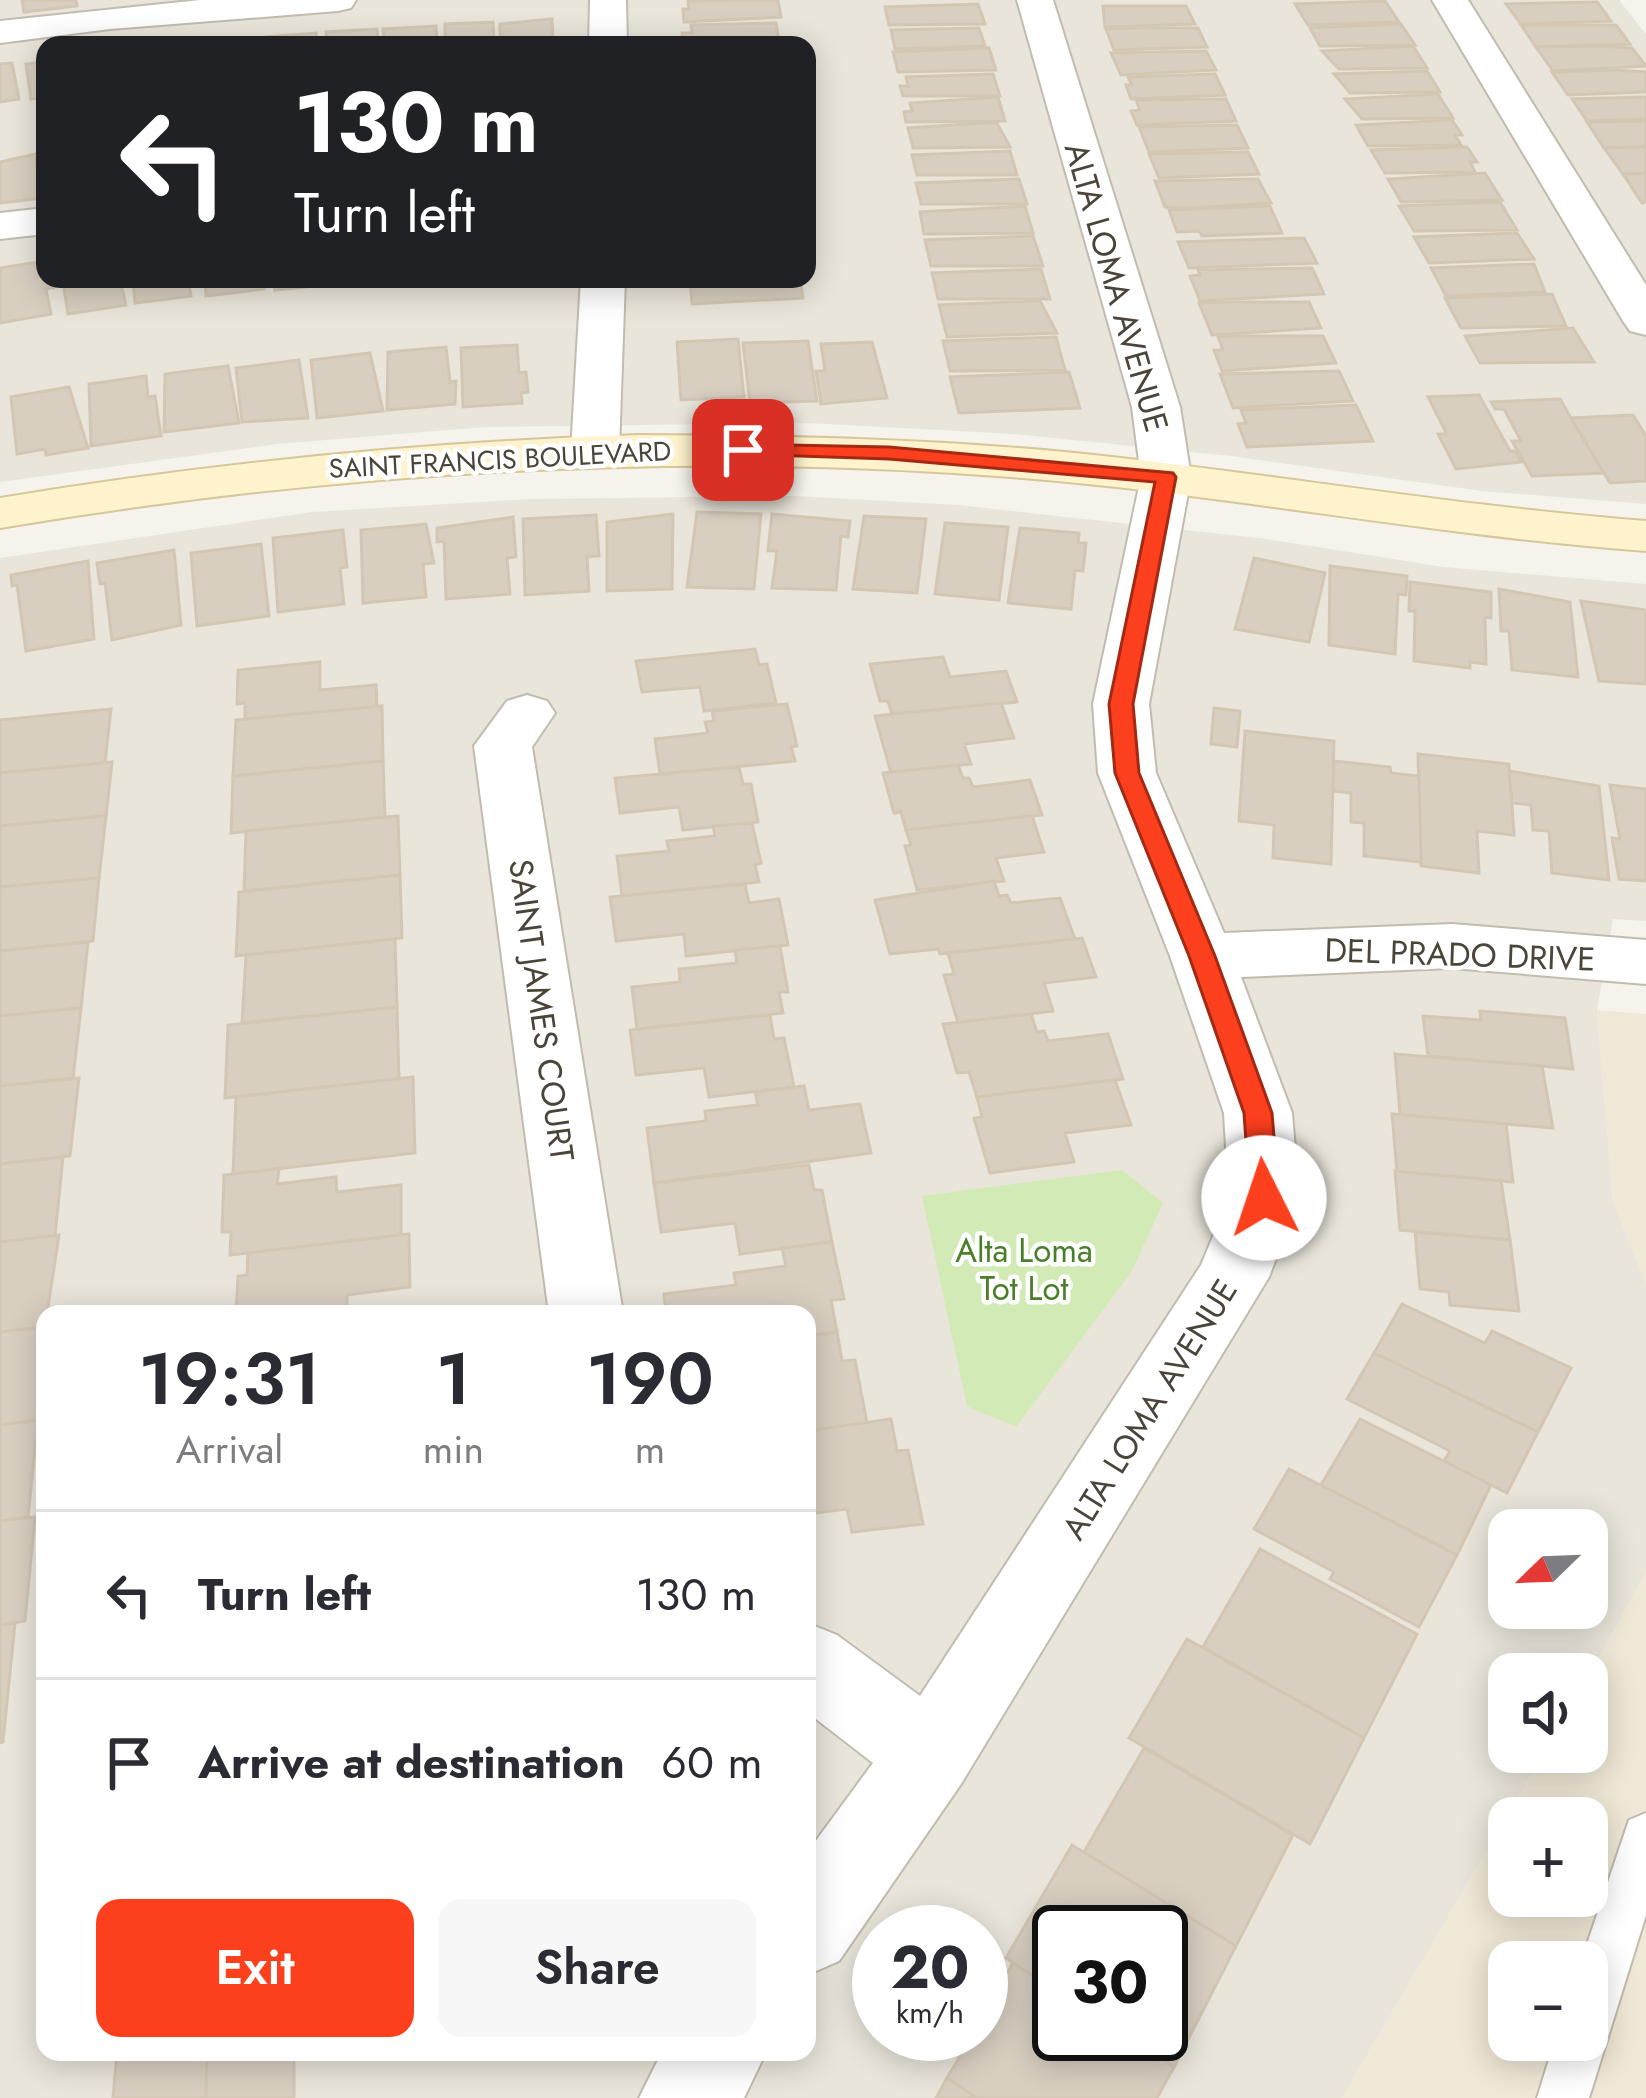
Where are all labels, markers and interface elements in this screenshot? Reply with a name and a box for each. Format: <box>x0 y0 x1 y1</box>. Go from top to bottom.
text: 130 m <box>294 62 539 184</box>
icon: left <box>96 84 252 240</box>
street label: ALTA LOMA AVENUE <box>1053 137 1180 437</box>
text: Turn left <box>294 174 475 252</box>
pin <box>692 399 794 501</box>
icon: arrive <box>710 417 776 483</box>
street label: SAINT FRANCIS BOULEVARD <box>328 431 672 488</box>
street label: SAINT JAMES COURT <box>497 856 586 1165</box>
street label: DEL PRADO DRIVE <box>1324 926 1596 983</box>
position arrow <box>1201 1135 1327 1261</box>
park label: Alta Loma Tot Lot <box>955 1227 1093 1312</box>
street label: ALTA LOMA AVENUE <box>1050 1270 1249 1549</box>
text: 19:31 <box>138 1327 321 1431</box>
text: 1 <box>436 1327 471 1431</box>
text: 190 <box>586 1327 714 1431</box>
text: Arrival <box>176 1421 283 1478</box>
text: min <box>423 1421 484 1478</box>
text: m <box>635 1421 665 1478</box>
north arrow <box>1488 1509 1608 1629</box>
map controls <box>1488 1509 1608 2061</box>
icon: left <box>96 1562 162 1628</box>
text: Turn left <box>198 1562 371 1627</box>
text: 130 m <box>636 1562 756 1627</box>
button: sound <box>1488 1653 1608 1773</box>
icon: arrive <box>96 1730 162 1796</box>
text: Arrive at destination <box>198 1730 625 1795</box>
text: 60 m <box>661 1730 763 1795</box>
button: + <box>1488 1797 1608 1917</box>
button: Exit <box>96 1899 414 2037</box>
button: Share <box>438 1899 756 2037</box>
speed limit sign: 30 <box>1032 1905 1188 2061</box>
text: 20 <box>890 1924 970 2011</box>
button: − <box>1488 1941 1608 2061</box>
text: km/h <box>896 1991 964 2034</box>

